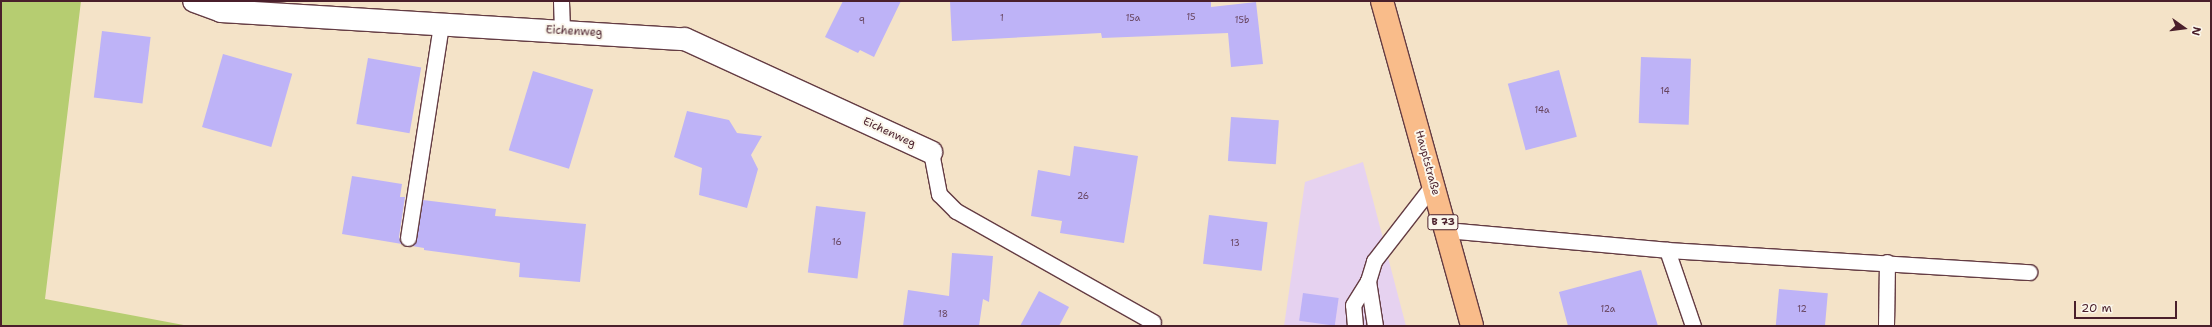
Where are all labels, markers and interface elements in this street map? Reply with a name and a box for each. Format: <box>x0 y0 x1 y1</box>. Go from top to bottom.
north arrow <box>2164 8 2204 48</box>
house number: 15 <box>1186 12 1196 22</box>
house number: 1 <box>1000 13 1004 23</box>
house number: 15a <box>1126 13 1140 23</box>
house number: 15b <box>1235 15 1249 25</box>
house number: 9 <box>859 16 865 26</box>
street label: Eichenweg <box>545 24 603 40</box>
text: N <box>2188 25 2204 37</box>
house number: 14 <box>1660 86 1670 96</box>
house number: 14a <box>1534 105 1550 115</box>
street label: Eichenweg <box>860 115 918 151</box>
street label: Hauptstraße <box>1412 129 1442 197</box>
house number: 26 <box>1077 191 1089 201</box>
road number: B 73 <box>1427 214 1459 230</box>
house number: 16 <box>832 237 842 247</box>
house number: 13 <box>1230 238 1240 248</box>
scale bar <box>2076 293 2179 319</box>
text: 20 m <box>2081 300 2112 316</box>
house number: 12a <box>1601 304 1615 314</box>
house number: 12 <box>1797 304 1807 314</box>
house number: 18 <box>938 309 948 319</box>

